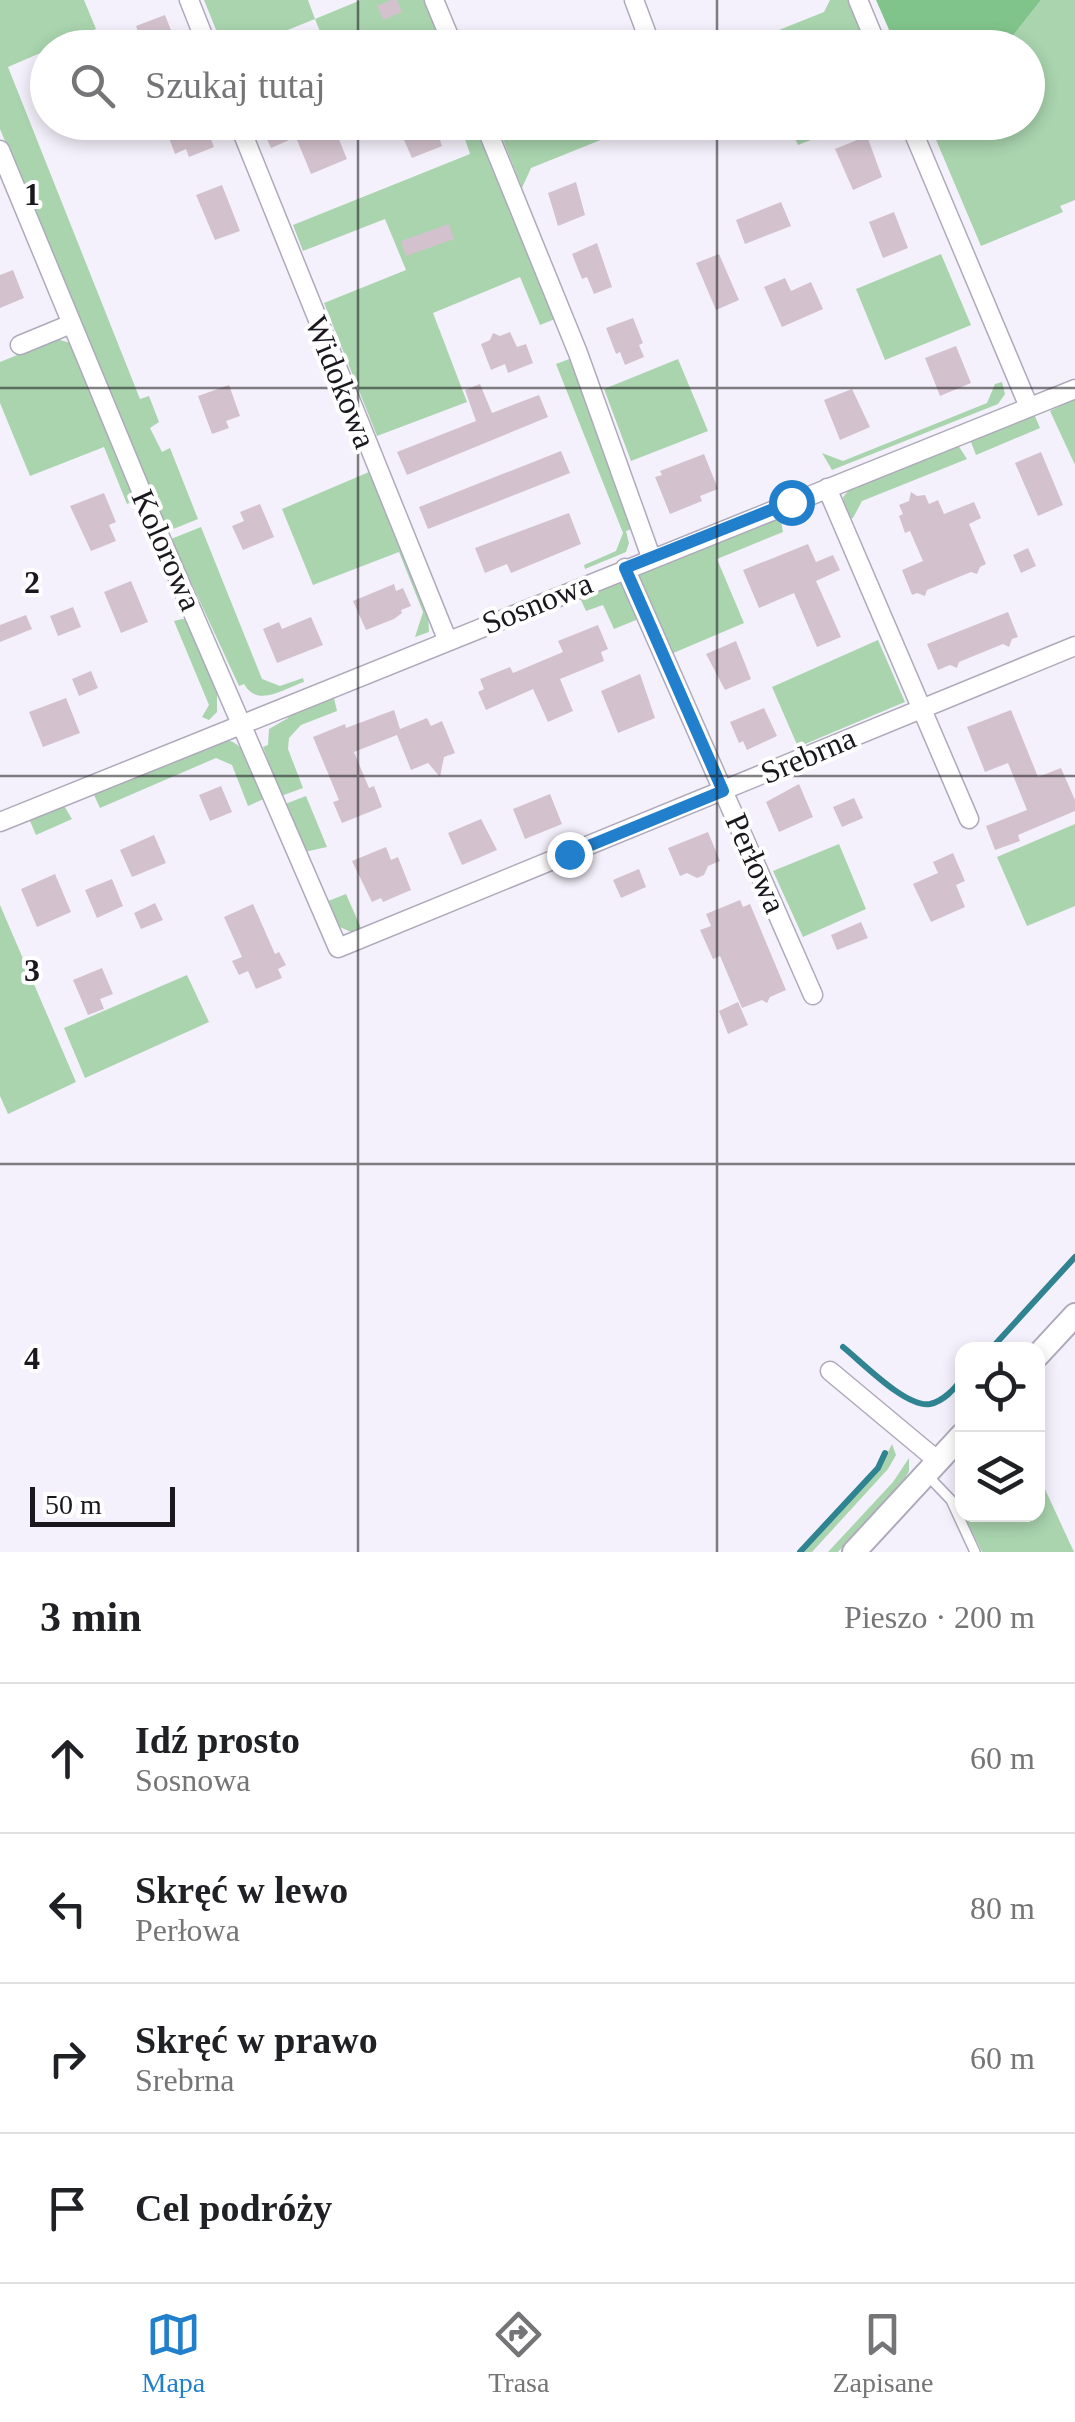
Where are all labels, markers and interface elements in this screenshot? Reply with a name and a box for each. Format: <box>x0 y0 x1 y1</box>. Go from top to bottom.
search box <box>30 30 1045 140</box>
icon: search <box>65 58 120 113</box>
text: Szukaj tutaj <box>145 64 325 106</box>
text: 1 <box>24 176 40 212</box>
street label: Widokowa <box>298 311 384 453</box>
route start <box>769 480 815 526</box>
street label: Kolorowa <box>125 484 209 616</box>
text: 2 <box>24 564 40 600</box>
street label: Sosnowa <box>477 565 597 641</box>
street label: Srebrna <box>755 719 861 791</box>
street label: Perłowa <box>718 808 794 918</box>
route end <box>547 832 593 878</box>
text: 3 <box>24 952 40 988</box>
text: 4 <box>24 1340 40 1376</box>
map controls <box>955 1342 1045 1522</box>
button: locate <box>955 1342 1045 1432</box>
button: layers <box>955 1432 1045 1522</box>
scale bar <box>30 1482 175 1526</box>
text: 50 m <box>45 1489 102 1520</box>
text: 3 min <box>40 1594 142 1640</box>
text: Pieszo · 200 m <box>844 1599 1035 1635</box>
text: Idź prosto <box>135 1719 300 1761</box>
icon: ahead <box>40 1731 95 1786</box>
text: 60 m <box>970 1740 1035 1776</box>
text: Sosnowa <box>135 1762 251 1798</box>
text: Skręć w lewo <box>135 1869 348 1911</box>
icon: left <box>40 1881 95 1936</box>
text: 80 m <box>970 1890 1035 1926</box>
text: Perłowa <box>135 1912 240 1948</box>
text: Skręć w prawo <box>135 2019 378 2061</box>
icon: right <box>40 2031 95 2086</box>
text: 60 m <box>970 2040 1035 2076</box>
text: Srebrna <box>135 2062 235 2098</box>
icon: arrive <box>40 2181 95 2236</box>
text: Cel podróży <box>135 2187 332 2229</box>
tab: Mapa <box>141 2307 205 2399</box>
tab: Trasa <box>488 2307 549 2399</box>
tab: Zapisane <box>832 2307 933 2399</box>

